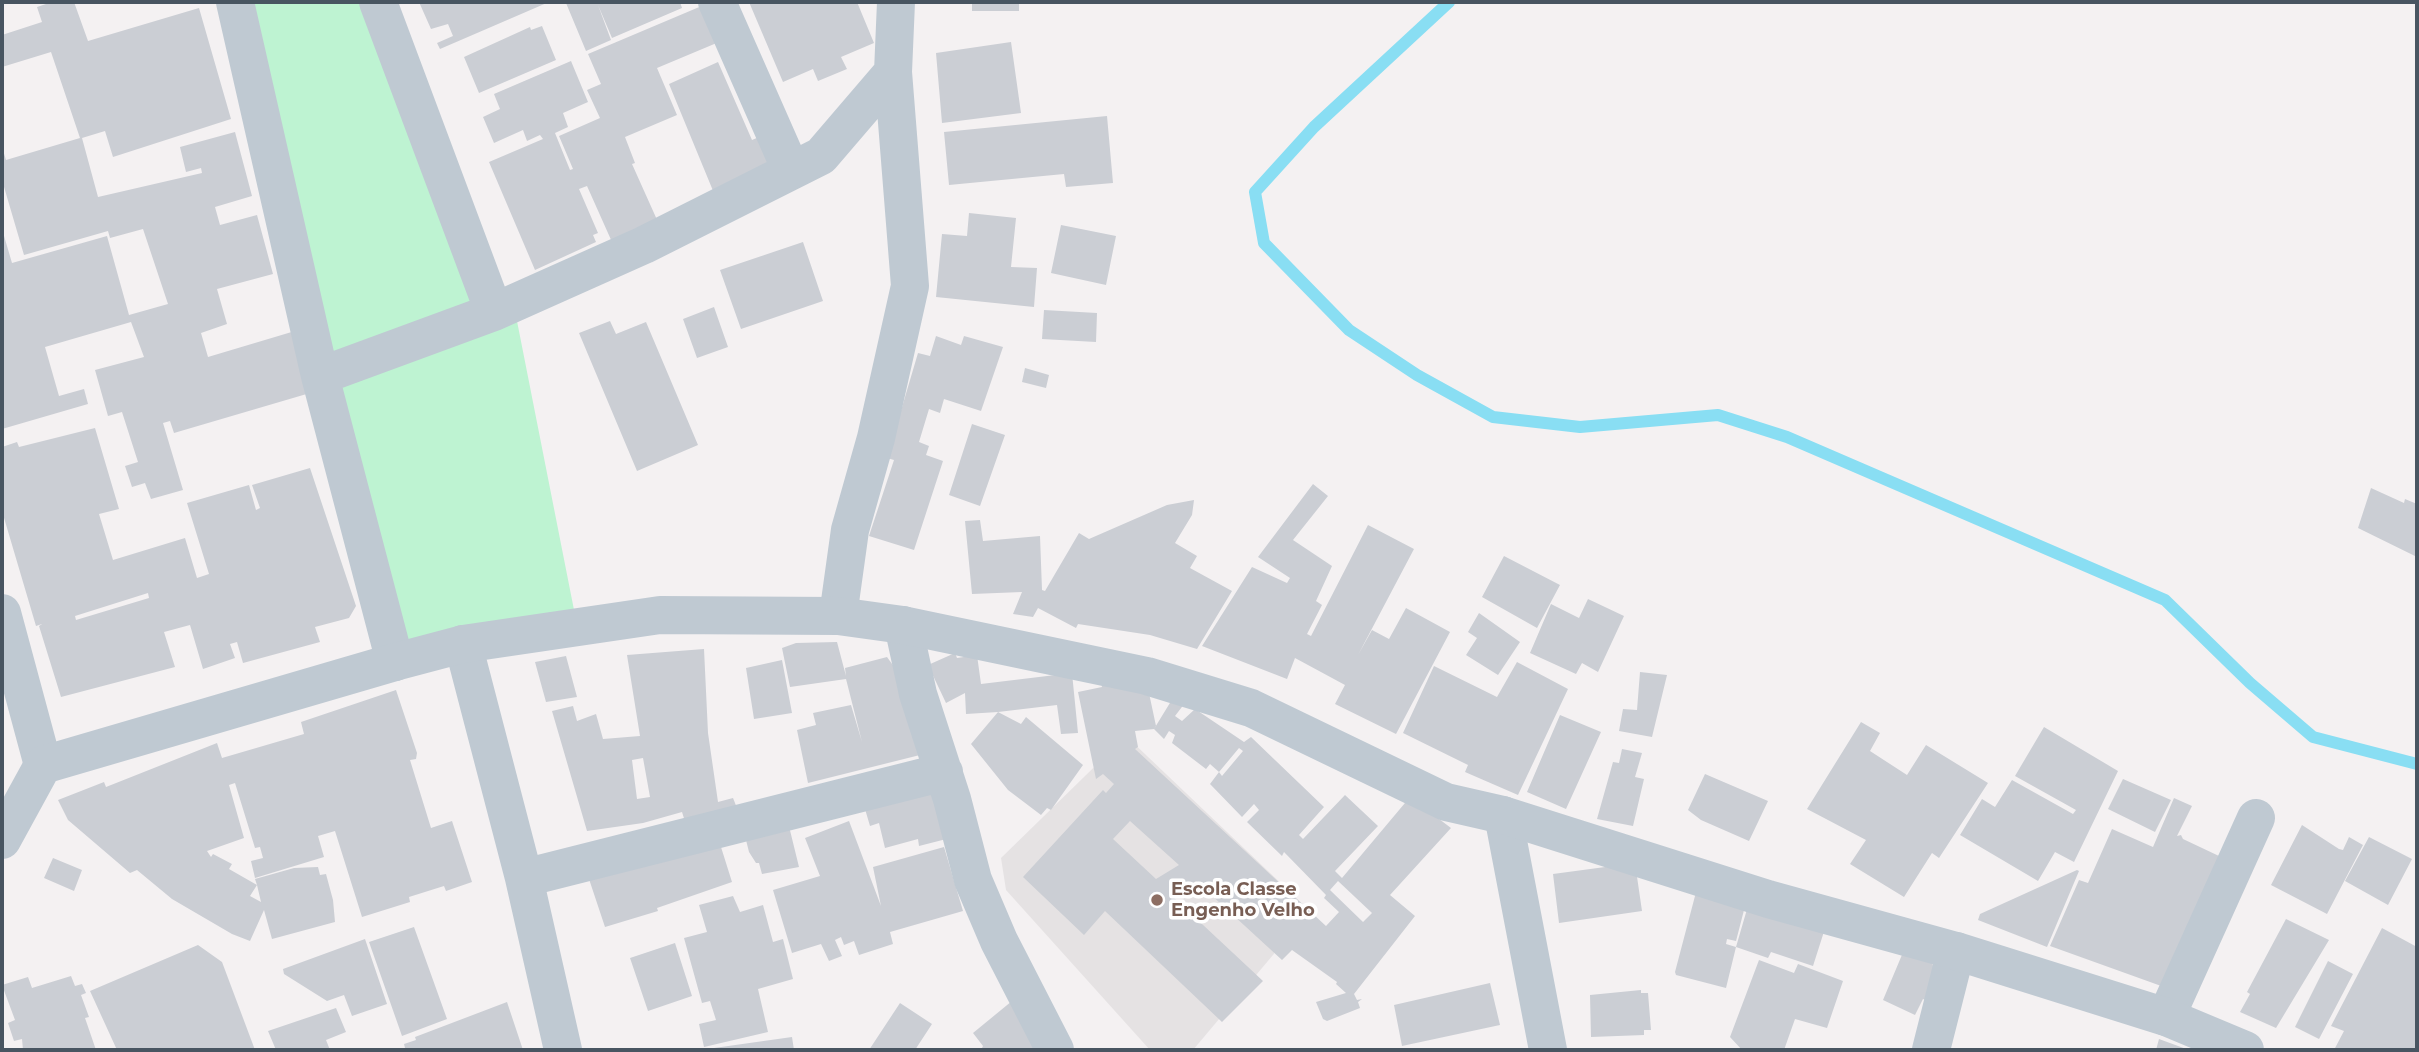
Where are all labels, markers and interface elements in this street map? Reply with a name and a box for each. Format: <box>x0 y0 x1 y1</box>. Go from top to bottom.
place label: Escola Classe Engenho Velho <box>1171 879 1315 922</box>
marker: Escola Classe Engenho Velho <box>1149 892 1165 908</box>

